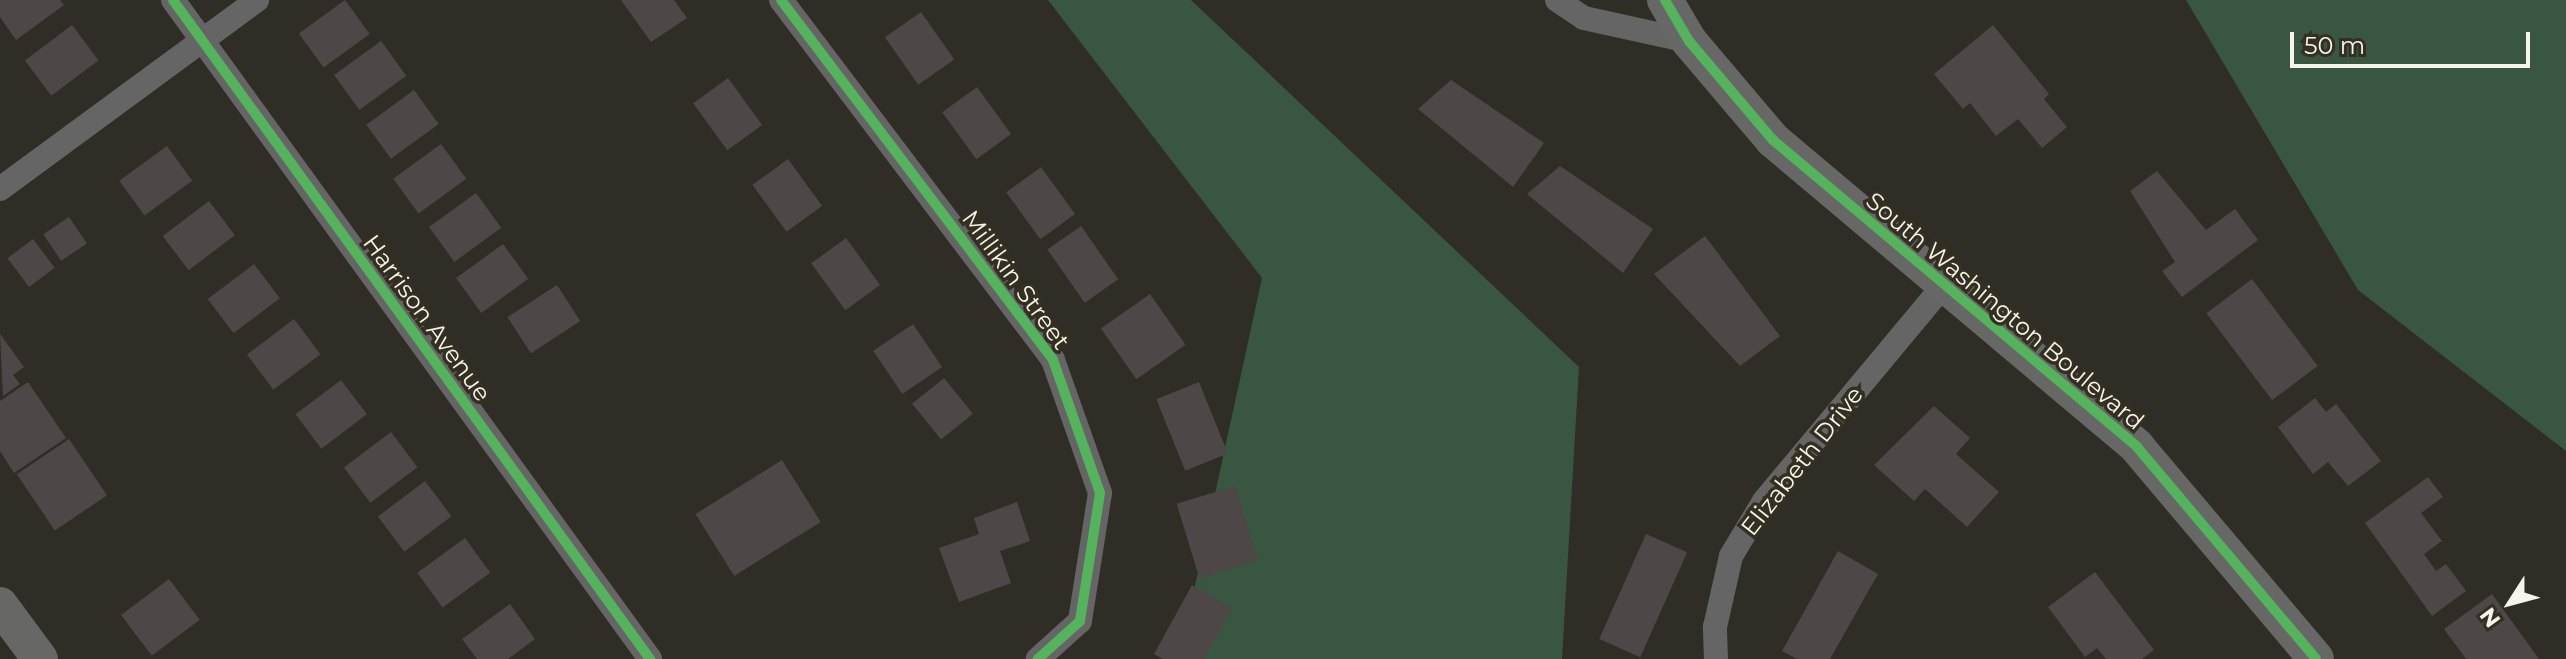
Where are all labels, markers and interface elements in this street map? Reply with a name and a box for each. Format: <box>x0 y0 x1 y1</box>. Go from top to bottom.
scale bar <box>2294 16 2534 66</box>
text: 50 m <box>2304 31 2365 60</box>
street label: South Washington Boulevard <box>1860 186 2150 436</box>
street label: Millikin Street <box>956 205 1076 355</box>
street label: Harrison Avenue <box>357 229 497 407</box>
street label: Elizabeth Drive <box>1735 381 1869 541</box>
north arrow <box>2470 563 2550 643</box>
text: N <box>2474 602 2506 633</box>

